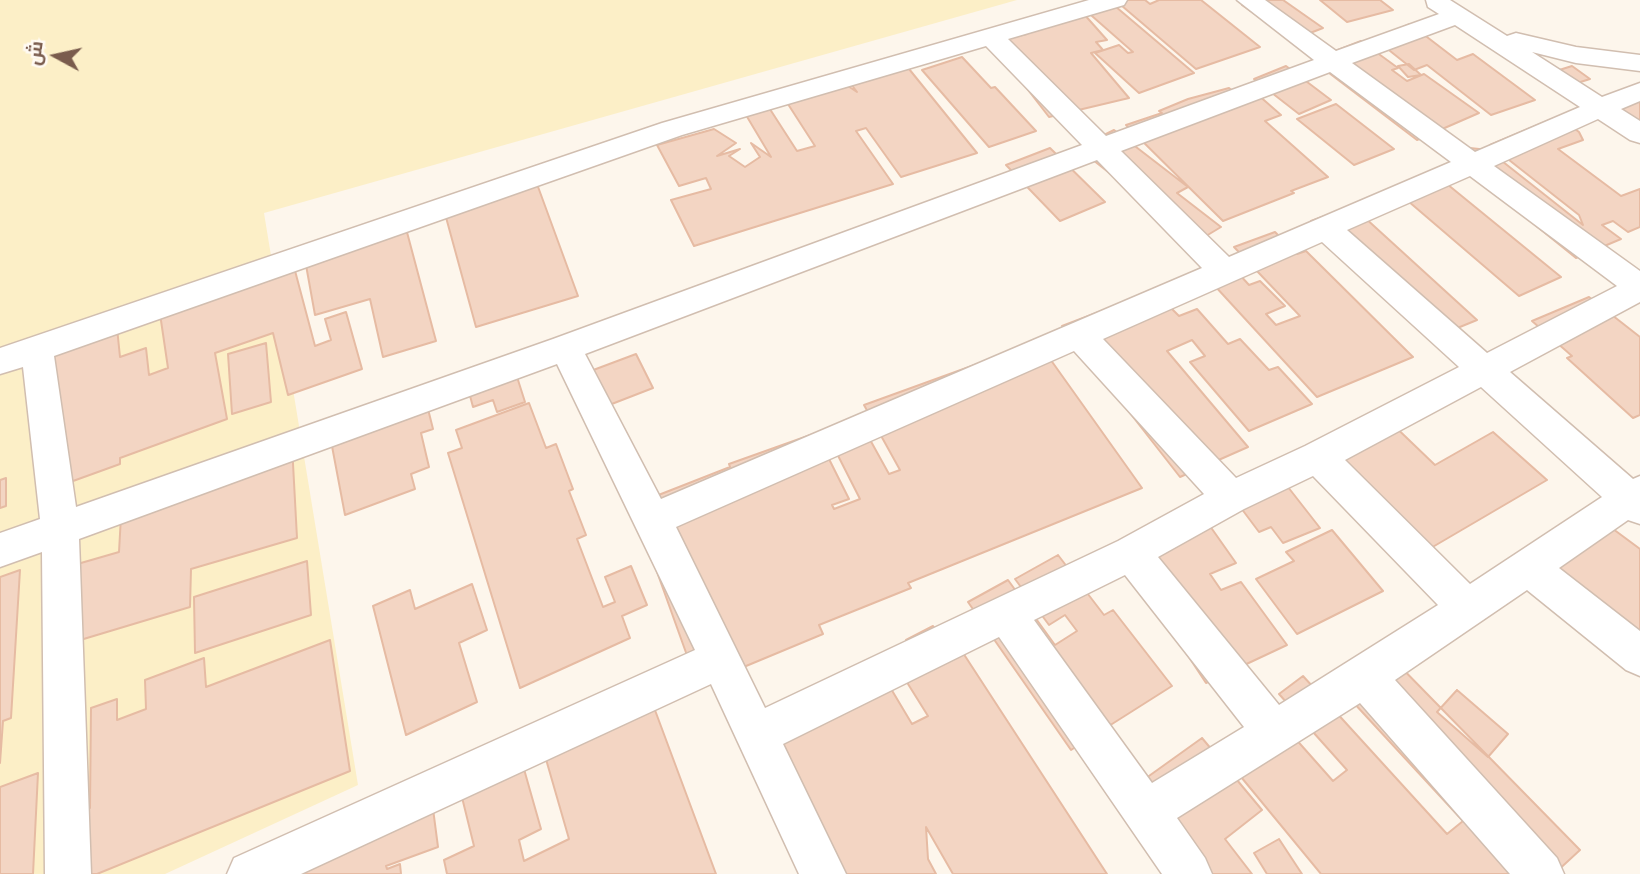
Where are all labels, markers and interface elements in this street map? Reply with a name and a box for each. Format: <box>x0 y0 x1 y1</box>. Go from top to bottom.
north arrow <box>21 21 91 91</box>
text: ش <box>22 39 48 67</box>

